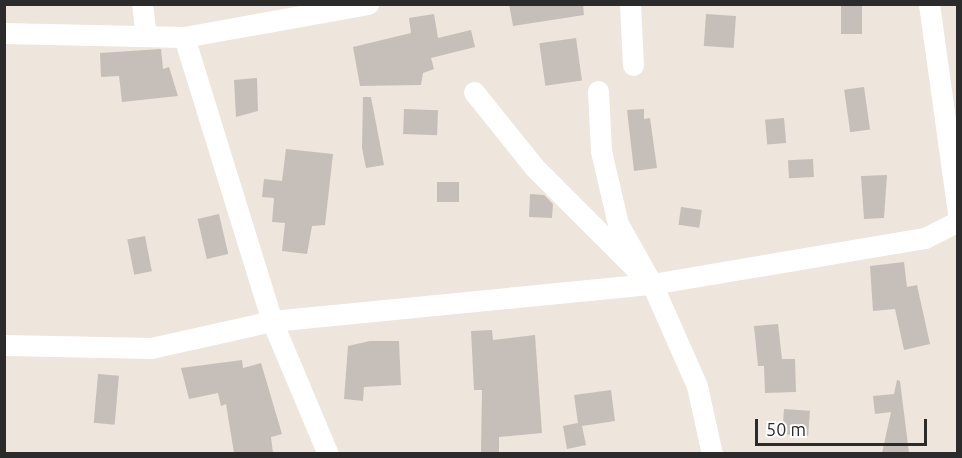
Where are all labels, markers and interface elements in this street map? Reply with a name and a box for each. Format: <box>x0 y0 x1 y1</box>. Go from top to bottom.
scale bar <box>758 407 930 445</box>
text: 50 m <box>766 419 806 439</box>

